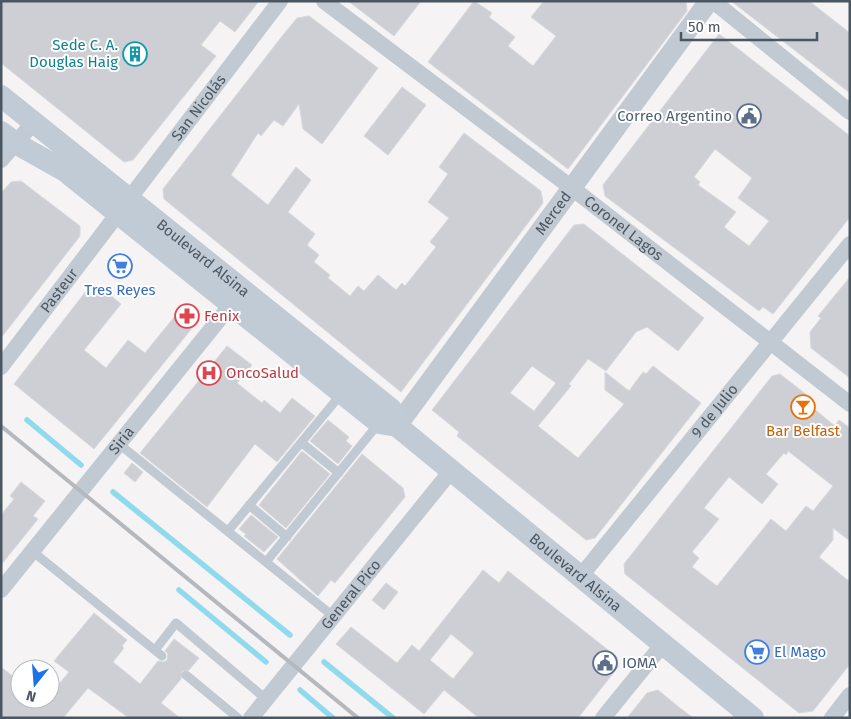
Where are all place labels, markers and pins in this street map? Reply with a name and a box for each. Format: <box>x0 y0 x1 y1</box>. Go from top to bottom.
place label: Sede C. A. Douglas Haig <box>29 36 118 71</box>
building icon: Sede C. A. Douglas Haig <box>122 41 148 67</box>
public building icon: Correo Argentino <box>736 103 762 129</box>
place label: Correo Argentino <box>617 107 732 125</box>
supermarket icon: Tres Reyes <box>107 253 133 279</box>
place label: Tres Reyes <box>84 281 156 299</box>
pharmacy icon: Fenix <box>174 303 200 329</box>
place label: Fenix <box>204 307 240 325</box>
hospital icon: OncoSalud <box>196 360 222 386</box>
place label: OncoSalud <box>226 364 299 382</box>
bar icon: Bar Belfast <box>790 394 816 420</box>
place label: Bar Belfast <box>766 422 841 440</box>
supermarket icon: El Mago <box>744 639 770 665</box>
place label: El Mago <box>774 643 826 661</box>
public building icon: IOMA <box>592 650 618 676</box>
place label: IOMA <box>622 654 657 672</box>

